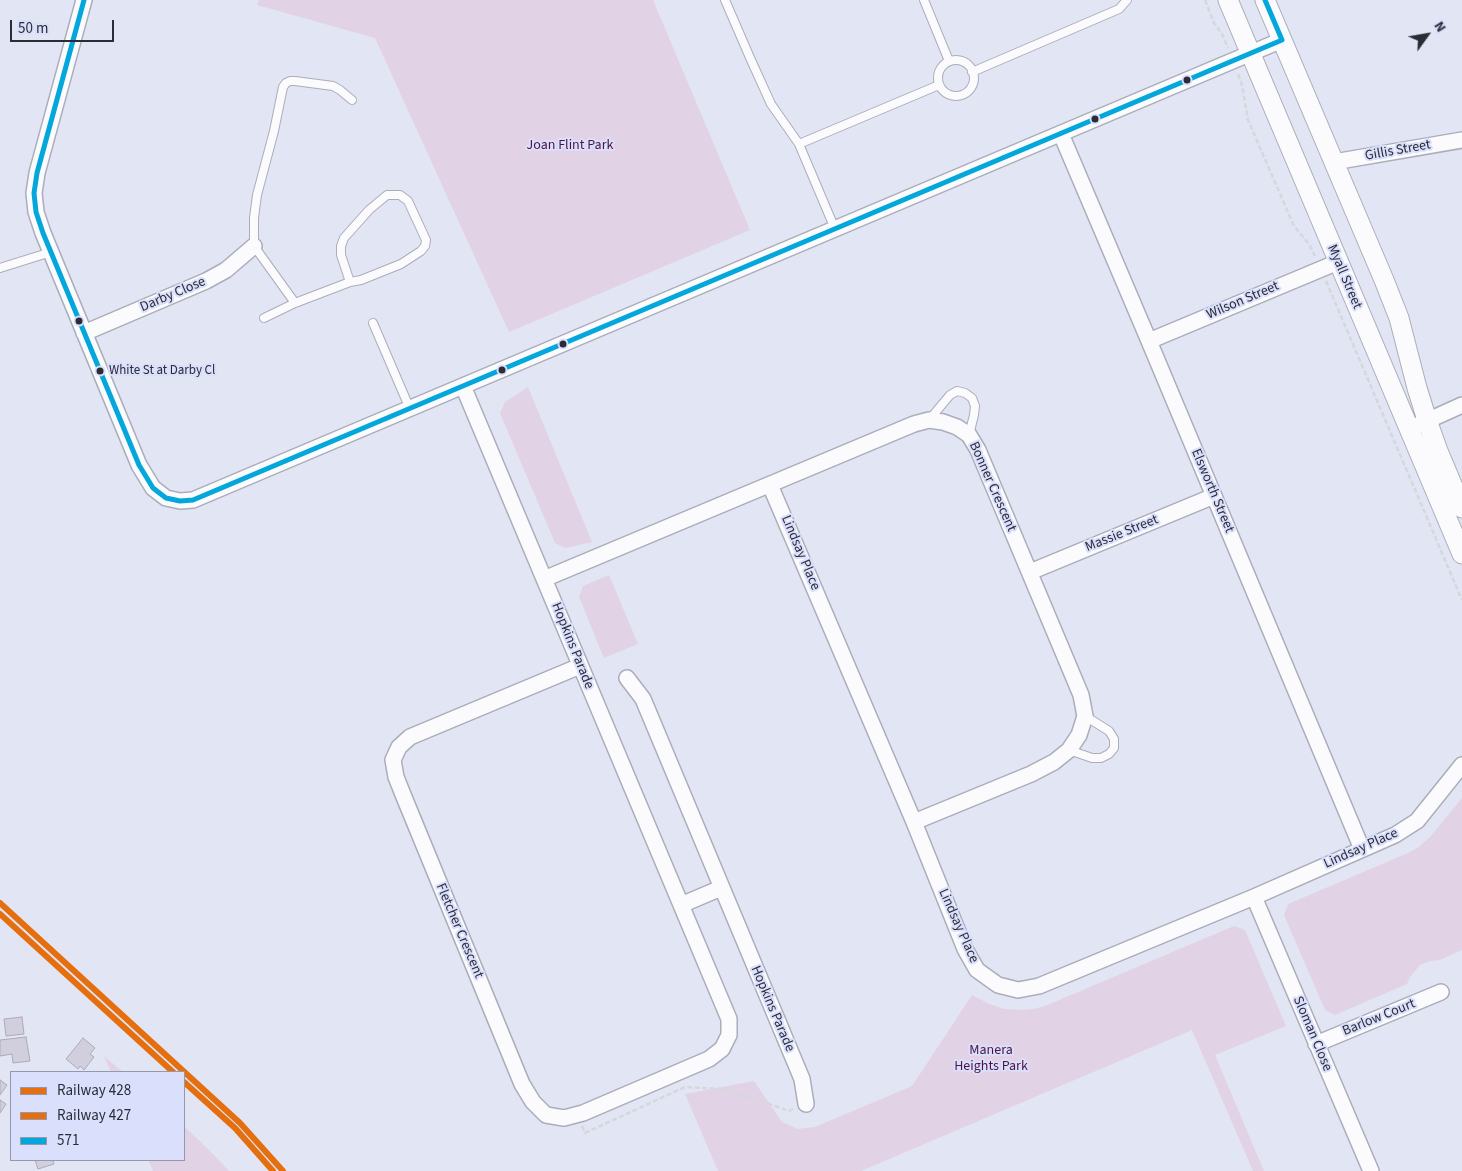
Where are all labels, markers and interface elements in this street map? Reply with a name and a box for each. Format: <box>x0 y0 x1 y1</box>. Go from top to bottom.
scale bar <box>12 10 116 42</box>
north arrow <box>1402 10 1452 60</box>
text: 50 m <box>18 18 48 39</box>
text: N <box>1429 18 1451 36</box>
unlabelled marker <box>1182 75 1192 85</box>
unlabelled marker <box>1090 114 1100 124</box>
street label: Gillis Street <box>1364 137 1432 165</box>
park label: Joan Flint Park <box>527 138 613 154</box>
street label: Myall Street <box>1323 242 1365 312</box>
street label: Darby Close <box>138 274 208 316</box>
street label: Wilson Street <box>1204 278 1282 324</box>
unlabelled marker <box>74 316 84 326</box>
unlabelled marker <box>558 339 568 349</box>
place label: White St at Darby Cl <box>109 363 215 379</box>
unlabelled marker <box>497 365 507 375</box>
marker: White St at Darby Cl <box>95 366 105 376</box>
street label: Bonner Crescent <box>965 439 1019 535</box>
street label: Elsworth Street <box>1187 447 1237 535</box>
street label: Massie Street <box>1083 512 1161 556</box>
street label: Lindsay Place <box>777 513 823 593</box>
street label: Hopkins Parade <box>547 600 597 692</box>
street label: Lindsay Place <box>1321 825 1401 873</box>
street label: Fletcher Crescent <box>431 881 487 981</box>
street label: Lindsay Place <box>934 886 982 966</box>
street label: Hopkins Parade <box>746 963 798 1055</box>
street label: Sloman Close <box>1289 994 1335 1074</box>
street label: Barlow Court <box>1340 996 1418 1040</box>
park label: Manera Heights Park <box>954 1043 1028 1076</box>
legend <box>10 1071 185 1161</box>
text: Railway 428 <box>57 1080 131 1101</box>
text: Railway 427 <box>57 1105 131 1126</box>
text: 571 <box>57 1130 79 1151</box>

